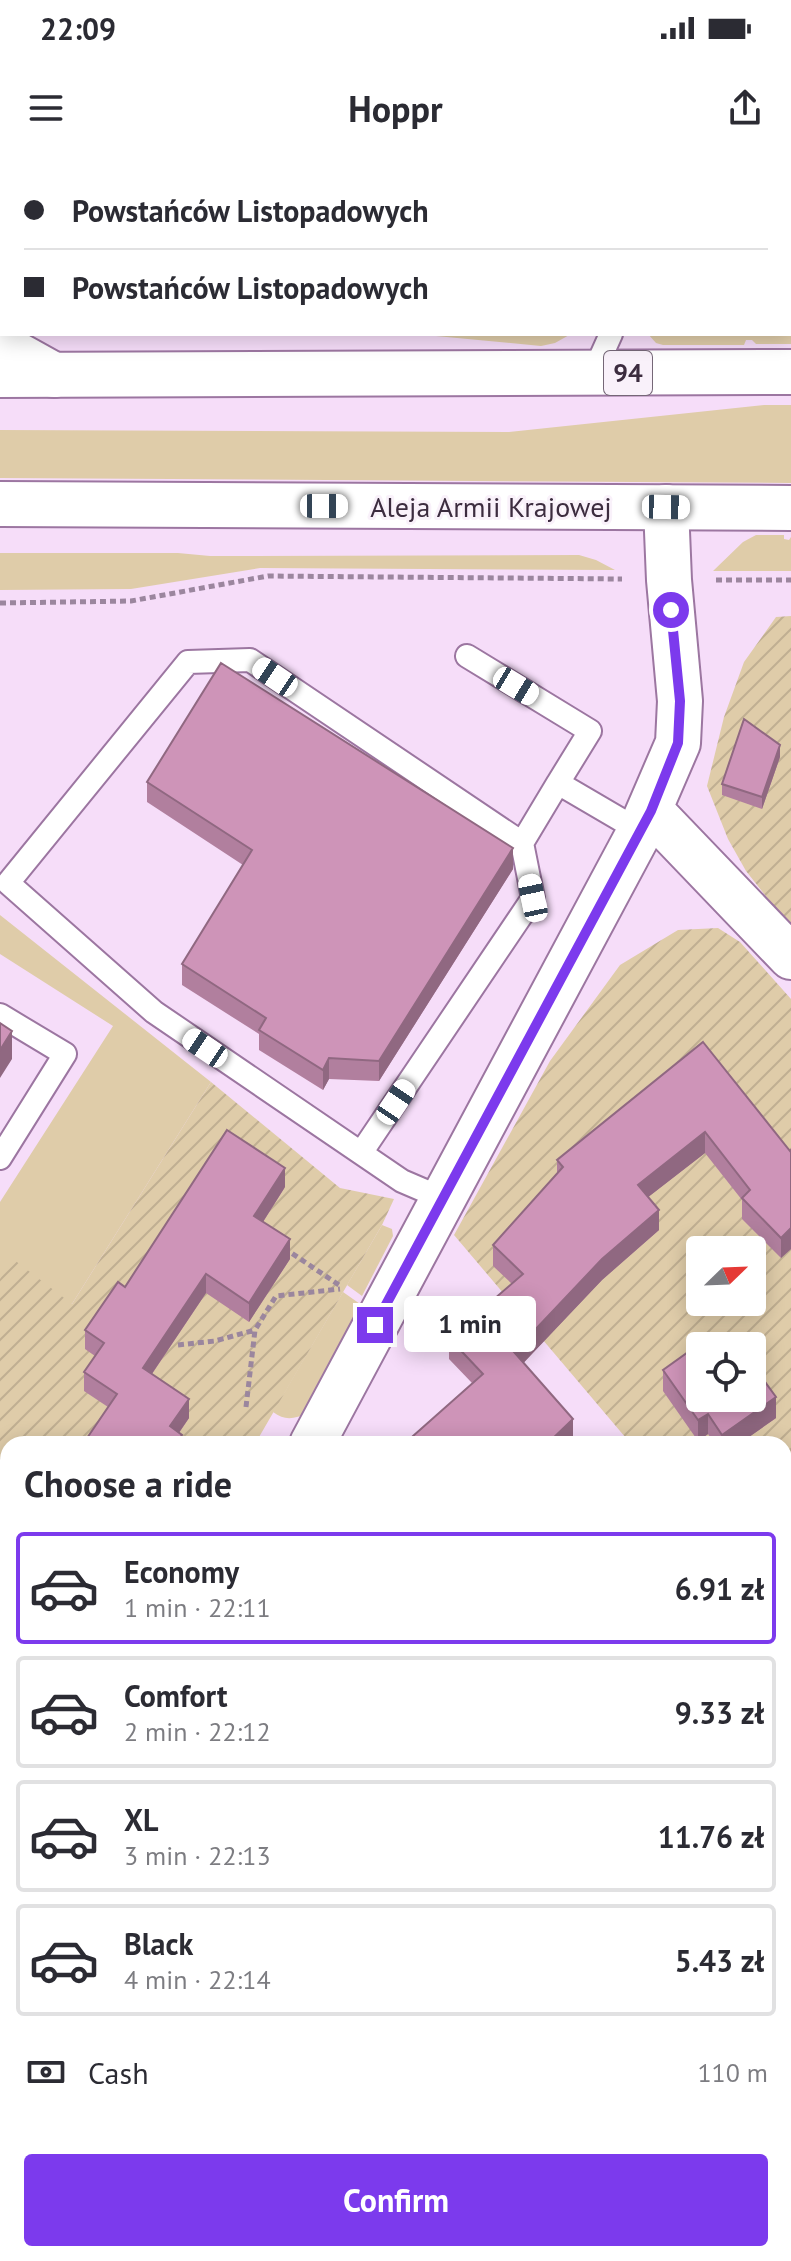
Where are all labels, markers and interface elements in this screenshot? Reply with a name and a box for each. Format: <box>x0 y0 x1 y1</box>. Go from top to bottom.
text: 22:09 <box>40 9 116 48</box>
text: Hoppr <box>348 85 443 132</box>
icon: menu <box>24 86 68 130</box>
icon: share <box>723 86 767 130</box>
text: Powstańców Listopadowych <box>72 191 429 230</box>
text: Powstańców Listopadowych <box>72 268 429 307</box>
road number: 94 <box>604 351 652 395</box>
street label: Aleja Armii Krajowej <box>370 488 612 525</box>
car <box>300 494 348 518</box>
car <box>642 495 690 519</box>
route start <box>653 592 689 628</box>
car <box>248 654 302 700</box>
car <box>489 663 543 709</box>
car <box>516 872 550 924</box>
car <box>178 1025 232 1071</box>
car <box>373 1075 419 1129</box>
north arrow <box>686 1236 766 1316</box>
map controls <box>686 1236 766 1412</box>
callout: 1 min <box>403 1297 535 1353</box>
route end <box>357 1307 393 1343</box>
text: 1 min <box>438 1307 502 1340</box>
button: locate <box>686 1332 766 1412</box>
text: Choose a ride <box>24 1460 232 1507</box>
icon: car <box>28 1552 100 1624</box>
text: Economy <box>124 1552 239 1591</box>
text: 6.91 zł <box>675 1569 764 1608</box>
text: 1 min · 22:11 <box>124 1591 271 1624</box>
icon: car <box>28 1676 100 1748</box>
text: Comfort <box>124 1676 227 1715</box>
text: 9.33 zł <box>675 1693 764 1732</box>
text: 2 min · 22:12 <box>124 1715 271 1748</box>
icon: car <box>28 1800 100 1872</box>
text: XL <box>124 1800 158 1839</box>
text: 11.76 zł <box>658 1817 764 1856</box>
text: 3 min · 22:13 <box>124 1839 271 1872</box>
icon: car <box>28 1924 100 1996</box>
text: Black <box>124 1924 193 1963</box>
text: 5.43 zł <box>675 1941 764 1980</box>
text: 4 min · 22:14 <box>124 1963 271 1996</box>
icon: cash <box>24 2050 68 2094</box>
text: Cash <box>88 2053 149 2092</box>
text: 110 m <box>697 2056 768 2089</box>
button: Confirm <box>24 2154 768 2246</box>

